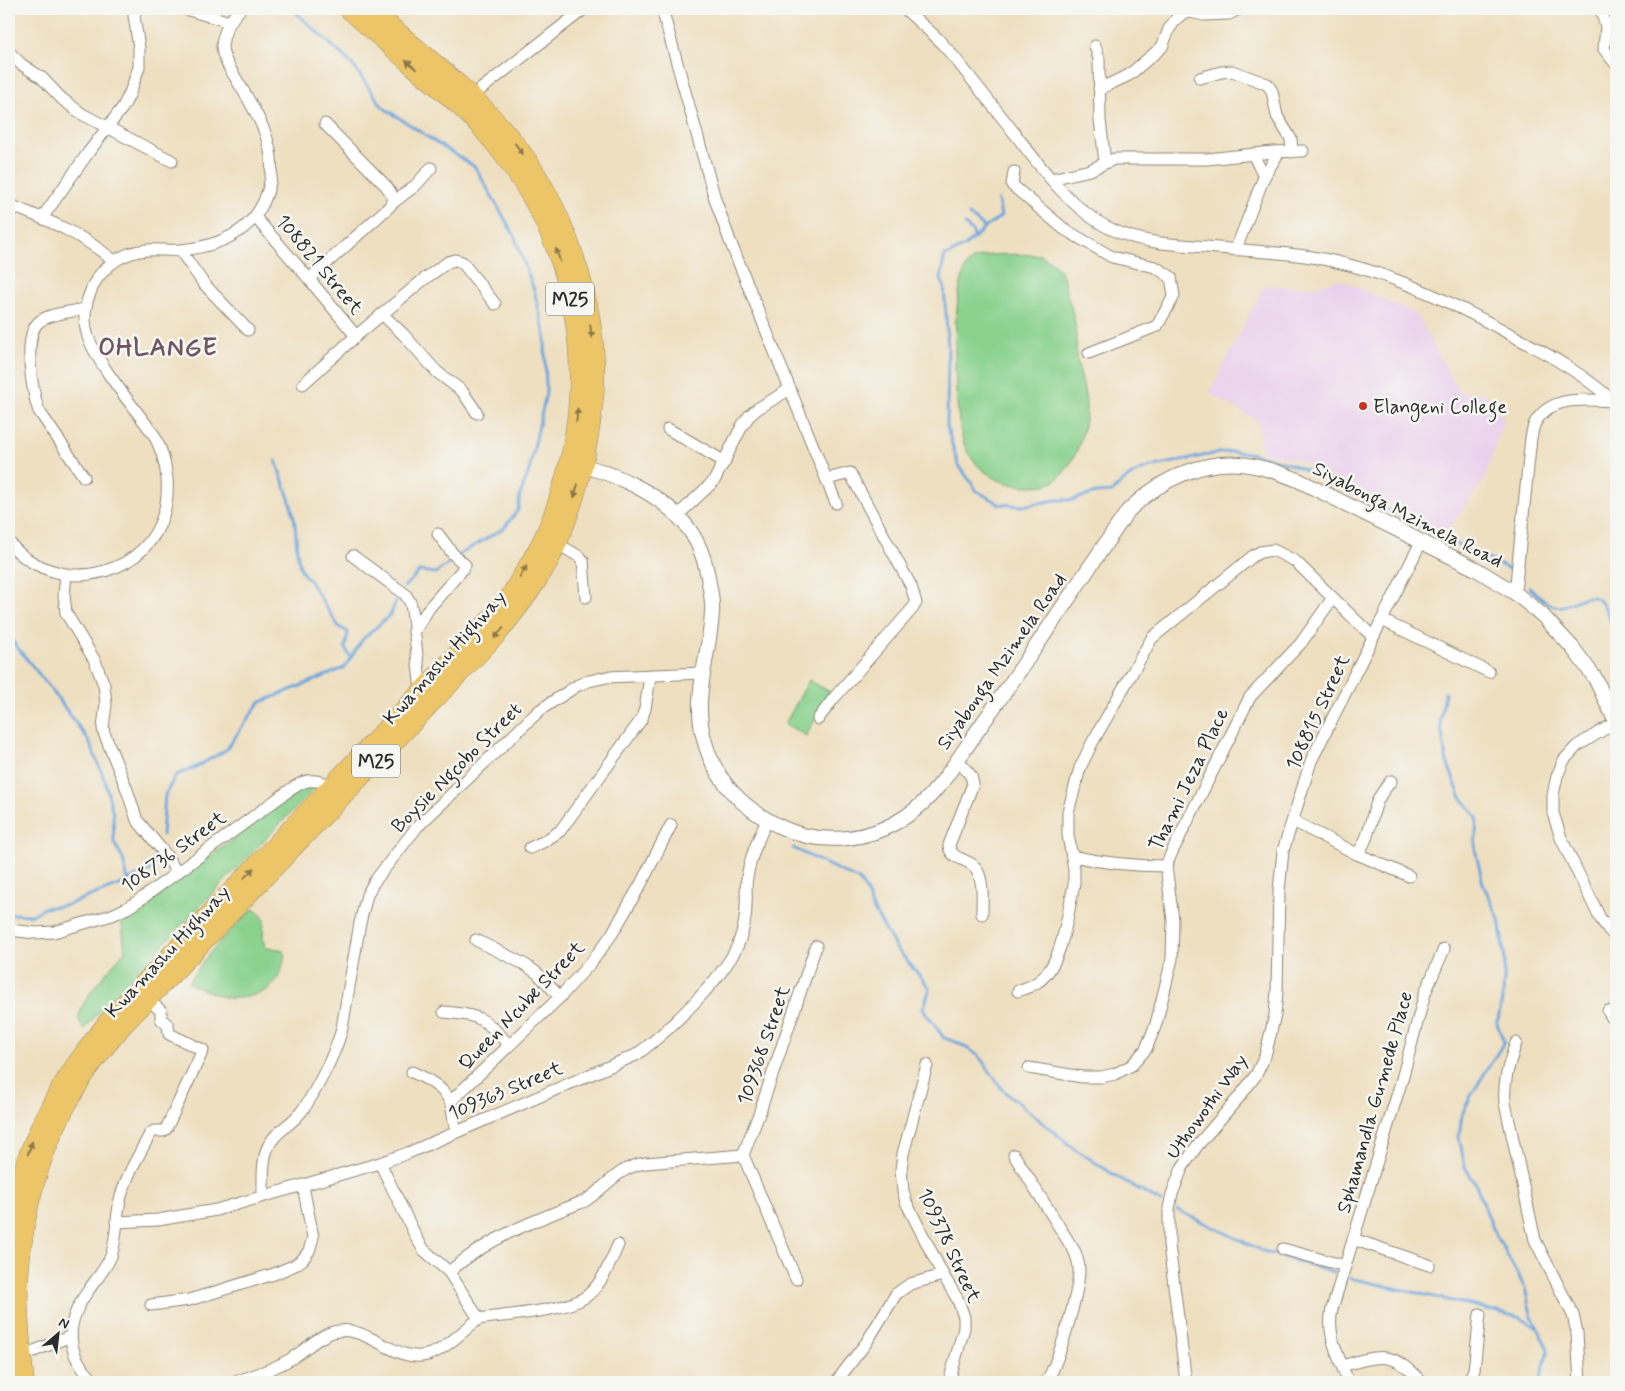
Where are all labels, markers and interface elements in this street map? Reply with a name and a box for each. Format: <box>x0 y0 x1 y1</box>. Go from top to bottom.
one-way arrow <box>405 60 417 71</box>
one-way arrow <box>514 143 524 156</box>
street label: 108821 Street <box>269 209 369 321</box>
one-way arrow <box>553 248 561 263</box>
road number: M25 <box>546 282 594 316</box>
one-way arrow <box>587 323 595 339</box>
district label: OHLANGE <box>98 332 218 365</box>
place label: Elangeni College <box>1373 394 1507 423</box>
marker: Elangeni College <box>1357 400 1369 412</box>
one-way arrow <box>573 407 581 423</box>
street label: Siyabonga Mzimela Road <box>1307 456 1507 577</box>
one-way arrow <box>572 484 580 499</box>
one-way arrow <box>519 566 528 579</box>
street label: Siyabonga Mzimela Road <box>931 568 1075 757</box>
street label: Kwamashu Highway <box>377 585 514 732</box>
one-way arrow <box>493 626 505 638</box>
street label: 108815 Street <box>1280 650 1357 775</box>
street label: Boysie Ngcobo Street <box>386 697 530 841</box>
street label: Thami Jeza Place <box>1143 703 1236 856</box>
road number: M25 <box>352 744 400 778</box>
street label: 108736 Street <box>116 805 232 900</box>
one-way arrow <box>243 867 255 879</box>
street label: Kwamashu Highway <box>100 880 238 1026</box>
street label: Queen Ncube Street <box>453 935 591 1077</box>
street label: 109368 Street <box>731 982 798 1109</box>
street label: Sphamandla Gumede Place <box>1331 988 1420 1216</box>
street label: Uthowothi Way <box>1160 1049 1254 1165</box>
street label: 109363 Street <box>444 1055 567 1128</box>
one-way arrow <box>27 1141 34 1156</box>
street label: 109378 Street <box>910 1184 987 1307</box>
north arrow <box>32 1308 82 1358</box>
text: N <box>55 1313 72 1334</box>

